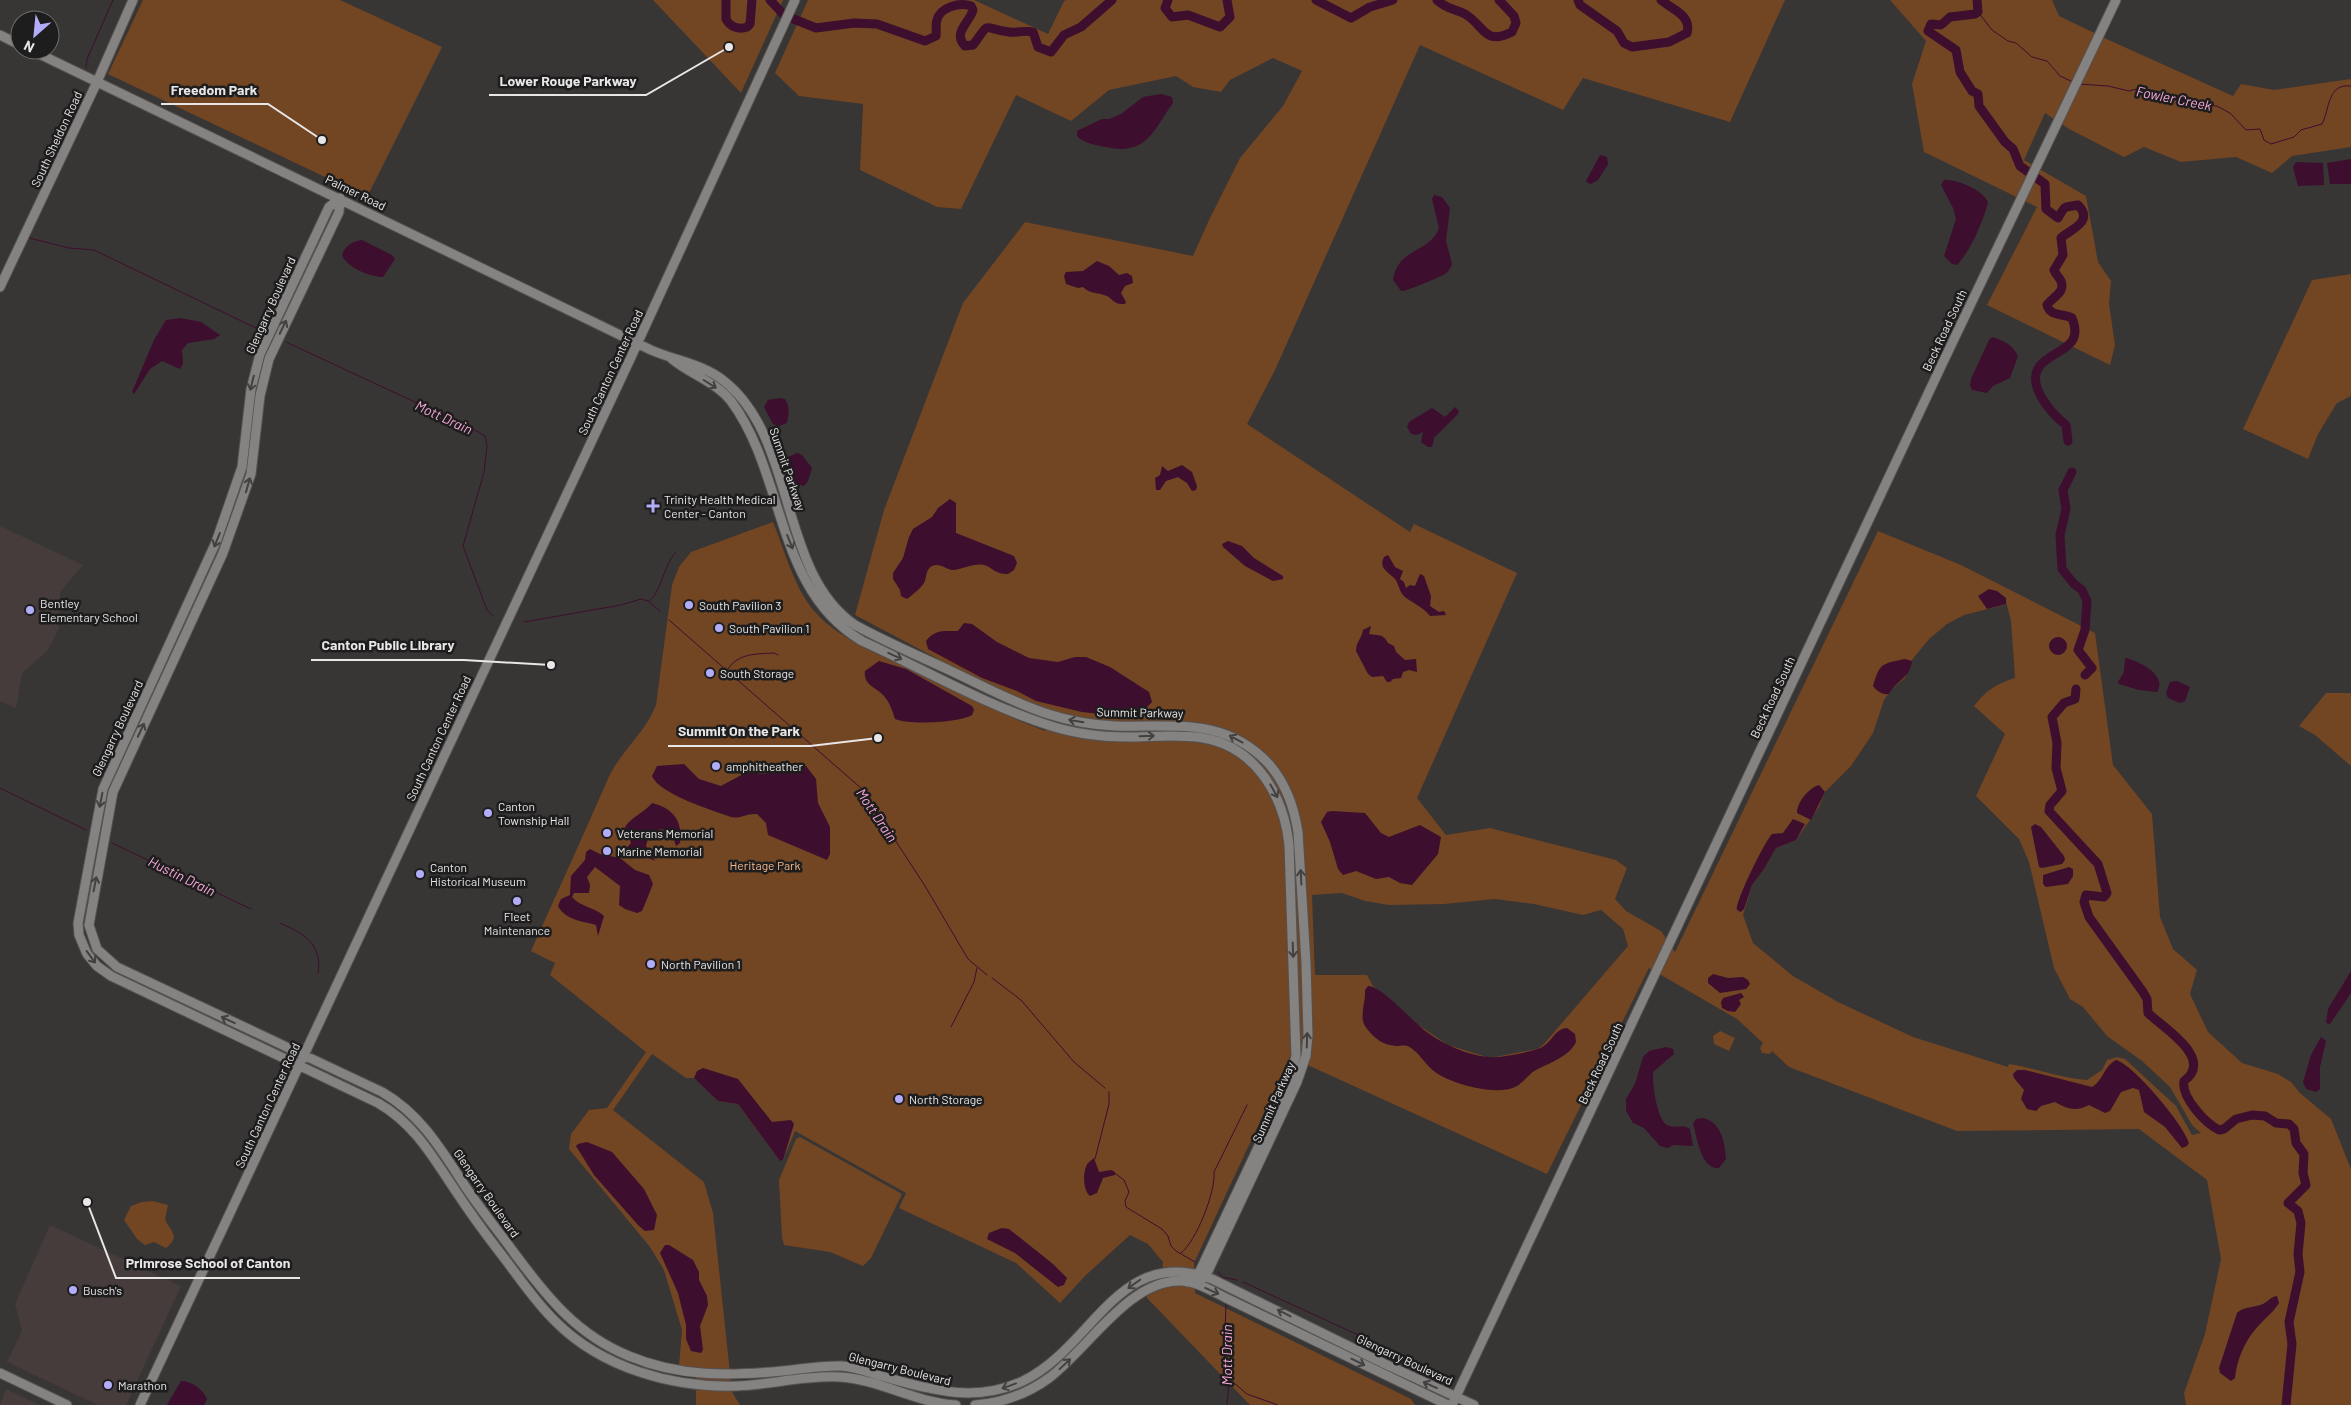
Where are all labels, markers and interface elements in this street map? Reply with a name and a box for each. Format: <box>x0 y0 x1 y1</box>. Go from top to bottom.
north arrow <box>10 10 60 60</box>
text: N <box>21 37 37 57</box>
callout: Lower Rouge Parkway <box>489 66 646 95</box>
text: Lower Rouge Parkway <box>499 72 637 89</box>
callout: Freedom Park <box>161 75 268 104</box>
text: Freedom Park <box>171 81 258 98</box>
water label: Fowler Creek <box>2135 82 2213 114</box>
street label: South Sheldon Road <box>28 89 84 189</box>
street label: Palmer Road <box>323 171 389 213</box>
street label: Glengarry Boulevard <box>242 254 298 356</box>
street label: Beck Road South <box>1919 287 1969 373</box>
street label: South Canton Center Road <box>575 307 645 437</box>
one-way arrow <box>279 320 288 335</box>
one-way arrow <box>247 374 256 390</box>
one-way arrow <box>703 380 717 390</box>
water label: Mott Drain <box>413 396 475 438</box>
street label: Summit Parkway <box>767 426 809 513</box>
one-way arrow <box>244 477 254 493</box>
place label: Trinity Health Medical Center - Canton <box>664 492 775 520</box>
marker: Trinity Health Medical Center - Canton <box>646 499 660 513</box>
one-way arrow <box>212 532 221 547</box>
one-way arrow <box>786 534 795 549</box>
place label: Bentley Elementary School <box>40 596 138 624</box>
place label: South Pavilion 3 <box>699 598 782 612</box>
marker: South Pavilion 3 <box>683 599 695 611</box>
marker: Bentley Elementary School <box>24 604 36 616</box>
place label: South Pavilion 1 <box>729 621 810 635</box>
marker: South Pavilion 1 <box>713 622 725 634</box>
callout: Canton Public Library <box>311 631 464 660</box>
text: Canton Public Library <box>322 636 454 653</box>
one-way arrow <box>888 652 903 662</box>
street label: Beck Road South <box>1747 654 1797 740</box>
place label: South Storage <box>720 666 794 680</box>
marker: South Storage <box>704 667 716 679</box>
street label: South Canton Center Road <box>403 673 473 803</box>
street label: Glengarry Boulevard <box>89 678 145 778</box>
street label: Summit Parkway <box>1096 704 1184 720</box>
one-way arrow <box>1068 716 1084 725</box>
callout: Summit On the Park <box>668 717 810 746</box>
one-way arrow <box>137 722 147 737</box>
text: Summit On the Park <box>678 722 801 739</box>
one-way arrow <box>1139 732 1155 741</box>
one-way arrow <box>1228 734 1243 744</box>
place label: amphitheather <box>726 759 804 773</box>
marker: amphitheather <box>710 760 722 772</box>
one-way arrow <box>1269 783 1279 798</box>
water label: Mott Drain <box>853 785 901 845</box>
one-way arrow <box>95 792 105 808</box>
place label: Canton Township Hall <box>498 799 569 827</box>
marker: Canton Township Hall <box>482 807 494 819</box>
place label: Veterans Memorial <box>617 826 713 840</box>
marker: Veterans Memorial <box>601 827 613 839</box>
place label: Marine Memorial <box>617 844 702 858</box>
marker: Marine Memorial <box>601 845 613 857</box>
water label: Hustin Drain <box>146 852 218 900</box>
park label: Heritage Park <box>730 858 800 872</box>
place label: Canton Historical Museum <box>430 860 526 888</box>
marker: Canton Historical Museum <box>414 868 426 880</box>
one-way arrow <box>1296 870 1305 886</box>
one-way arrow <box>91 877 100 893</box>
marker: Fleet Maintenance <box>511 895 523 907</box>
place label: Fleet Maintenance <box>484 909 550 937</box>
one-way arrow <box>1289 942 1298 958</box>
one-way arrow <box>86 950 96 964</box>
place label: North Pavilion 1 <box>661 957 741 971</box>
marker: North Pavilion 1 <box>645 958 657 970</box>
one-way arrow <box>221 1015 236 1024</box>
street label: Beck Road South <box>1575 1020 1625 1106</box>
one-way arrow <box>1303 1032 1312 1048</box>
street label: South Canton Center Road <box>232 1040 302 1170</box>
street label: Summit Parkway <box>1249 1059 1297 1145</box>
place label: North Storage <box>909 1092 982 1106</box>
marker: North Storage <box>893 1093 905 1105</box>
street label: Glengarry Boulevard <box>451 1146 523 1240</box>
callout: Primrose School of Canton <box>116 1249 300 1278</box>
text: Primrose School of Canton <box>126 1254 290 1271</box>
one-way arrow <box>1127 1279 1141 1289</box>
place label: Busch's <box>83 1283 122 1297</box>
marker: Busch's <box>67 1284 79 1296</box>
one-way arrow <box>1204 1287 1219 1297</box>
one-way arrow <box>1277 1308 1292 1318</box>
water label: Mott Drain <box>1218 1325 1235 1386</box>
street label: Glengarry Boulevard <box>1355 1331 1455 1387</box>
street label: Glengarry Boulevard <box>848 1349 952 1387</box>
one-way arrow <box>1058 1358 1071 1370</box>
one-way arrow <box>1350 1358 1365 1367</box>
place label: Marathon <box>118 1378 167 1392</box>
marker: Marathon <box>102 1379 114 1391</box>
one-way arrow <box>1423 1379 1438 1389</box>
one-way arrow <box>1002 1382 1018 1391</box>

